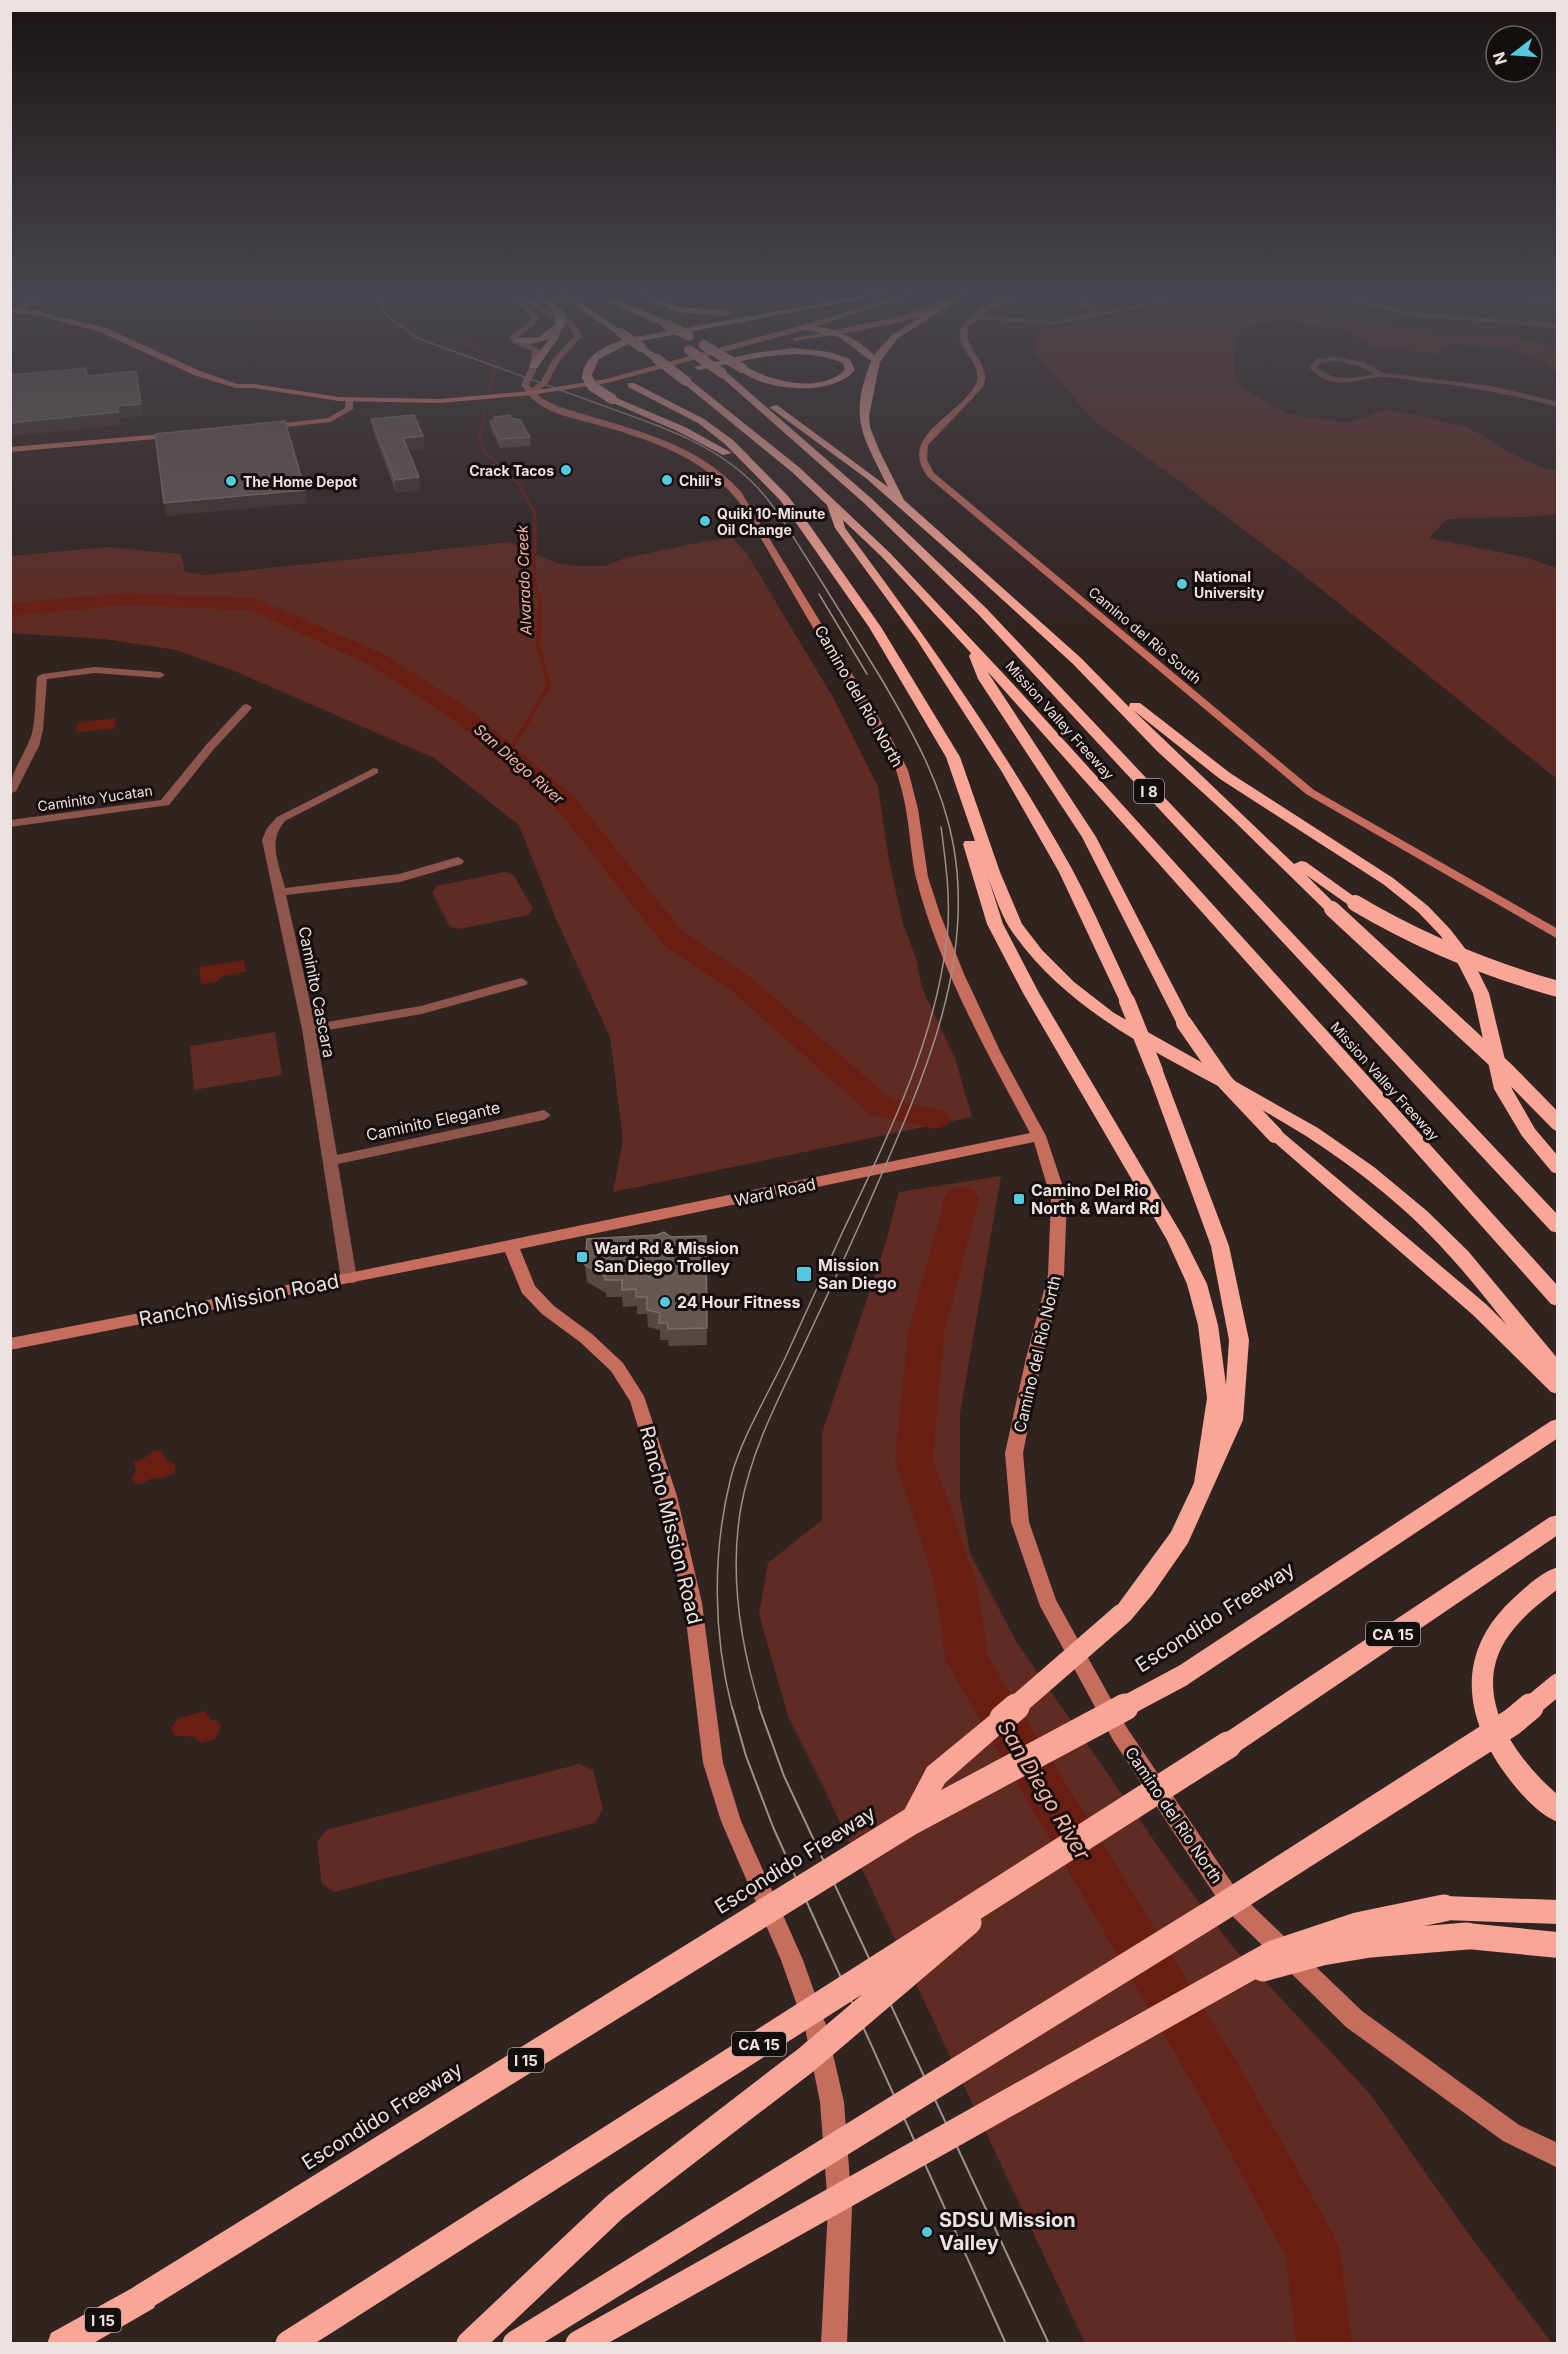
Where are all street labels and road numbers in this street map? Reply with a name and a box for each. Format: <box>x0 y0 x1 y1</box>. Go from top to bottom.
street label: Camino del Rio South <box>1085 583 1205 687</box>
street label: Camino del Rio North <box>810 622 908 770</box>
street label: Mission Valley Freeway <box>1002 657 1118 783</box>
road number: I 8 <box>1134 779 1164 803</box>
street label: Caminito Yucatan <box>36 781 154 815</box>
street label: Caminito Cascara <box>294 925 340 1059</box>
street label: Mission Valley Freeway <box>1327 1018 1443 1144</box>
street label: Caminito Elegante <box>364 1097 502 1145</box>
street label: Ward Road <box>733 1174 817 1210</box>
street label: Rancho Mission Road <box>137 1269 341 1331</box>
street label: Camino del Rio North <box>1009 1274 1065 1434</box>
street label: Rancho Mission Road <box>635 1423 707 1627</box>
street label: Escondido Freeway <box>1131 1557 1299 1677</box>
road number: CA 15 <box>1366 1622 1420 1646</box>
street label: Camino del Rio North <box>1121 1743 1227 1887</box>
street label: Escondido Freeway <box>710 1801 880 1919</box>
road number: CA 15 <box>732 2032 786 2056</box>
road number: I 15 <box>508 2048 544 2072</box>
street label: Escondido Freeway <box>297 2057 467 2175</box>
road number: I 15 <box>85 2308 121 2332</box>

